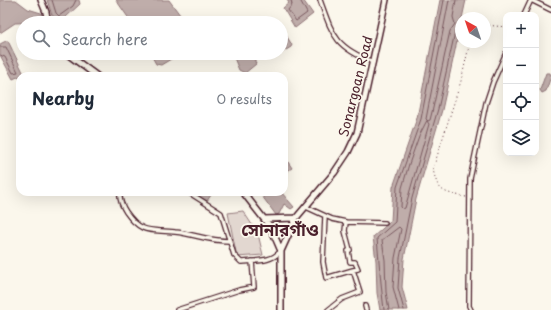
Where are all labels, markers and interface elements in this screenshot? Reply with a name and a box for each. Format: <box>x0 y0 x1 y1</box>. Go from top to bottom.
north arrow <box>455 12 491 48</box>
map controls <box>503 12 539 156</box>
button: + <box>503 12 539 48</box>
search box <box>16 16 288 60</box>
icon: search <box>30 27 52 49</box>
text: Search here <box>62 27 148 50</box>
street label: Sonargoan Road <box>333 34 377 138</box>
button: − <box>503 48 539 84</box>
button: locate <box>503 84 539 120</box>
text: Nearby <box>32 85 94 111</box>
text: 0 results <box>217 89 272 108</box>
button: layers <box>503 120 539 156</box>
district label: সোনারগাঁও <box>241 216 319 242</box>

